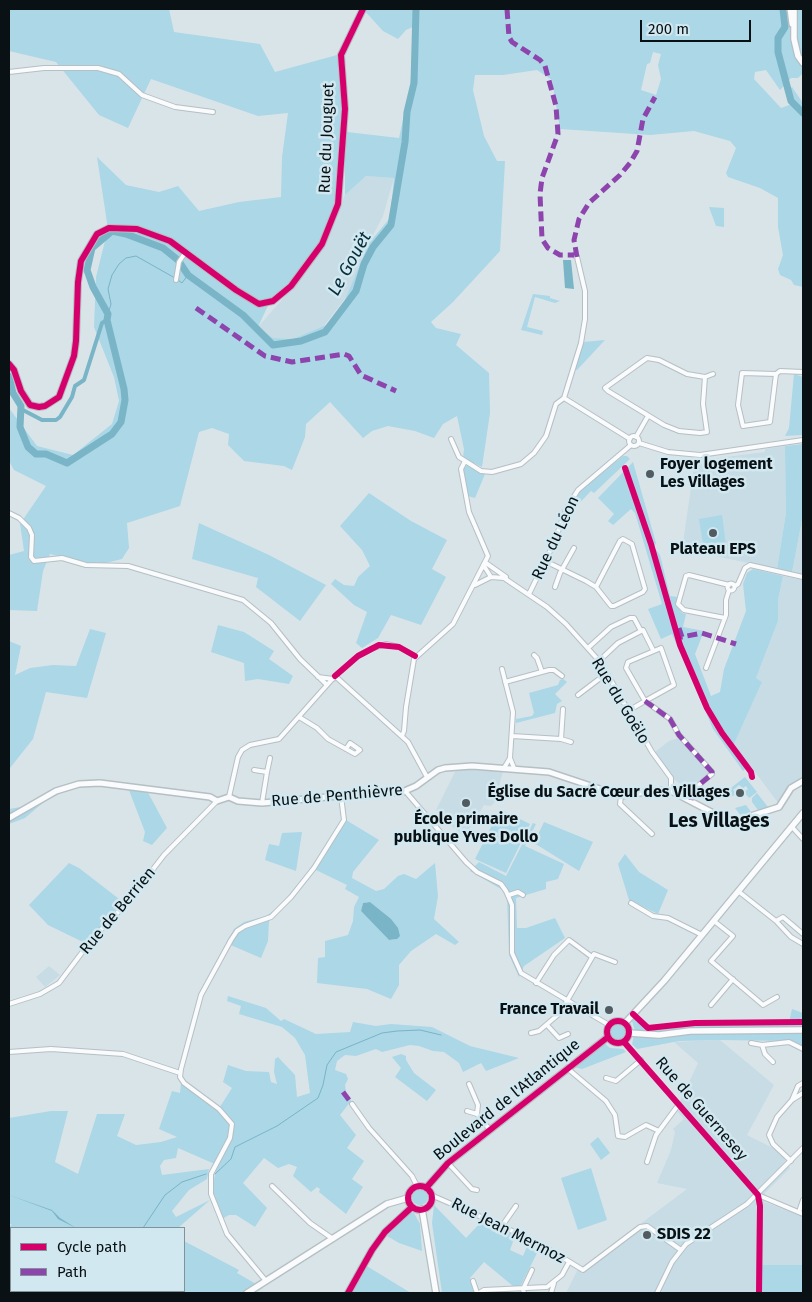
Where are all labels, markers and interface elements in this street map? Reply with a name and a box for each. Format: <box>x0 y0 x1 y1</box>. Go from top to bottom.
scale bar <box>642 10 753 42</box>
text: 200 m <box>648 20 689 38</box>
street label: Rue du Jouguet <box>315 82 339 194</box>
water label: Le Gouët <box>324 228 376 300</box>
place label: Foyer logement Les Villages <box>660 455 773 493</box>
marker: Foyer logement Les Villages <box>644 468 656 480</box>
street label: Rue du Léon <box>528 493 584 583</box>
marker: Plateau EPS <box>707 527 719 539</box>
place label: Plateau EPS <box>670 540 756 560</box>
street label: Rue du Goëlo <box>587 654 653 748</box>
street label: Rue de Penthièvre <box>270 781 404 811</box>
place label: Église du Sacré Cœur des Villages <box>487 783 730 803</box>
marker: Église du Sacré Cœur des Villages <box>734 787 746 799</box>
marker: École primaire publique Yves Dollo <box>460 797 472 809</box>
place label: École primaire publique Yves Dollo <box>394 810 538 848</box>
district label: Les Villages <box>669 811 769 833</box>
street label: Rue de Berrien <box>76 864 160 958</box>
place label: France Travail <box>500 1000 599 1020</box>
marker: France Travail <box>603 1004 615 1016</box>
street label: Boulevard de l'Atlantique <box>430 1035 584 1165</box>
street label: Rue de Guernesey <box>651 1053 751 1165</box>
street label: Rue Jean Mermoz <box>448 1194 568 1268</box>
place label: SDIS 22 <box>657 1225 711 1245</box>
legend <box>10 1227 185 1292</box>
marker: SDIS 22 <box>641 1229 653 1241</box>
text: Cycle path <box>57 1238 127 1256</box>
text: Path <box>57 1263 87 1281</box>

